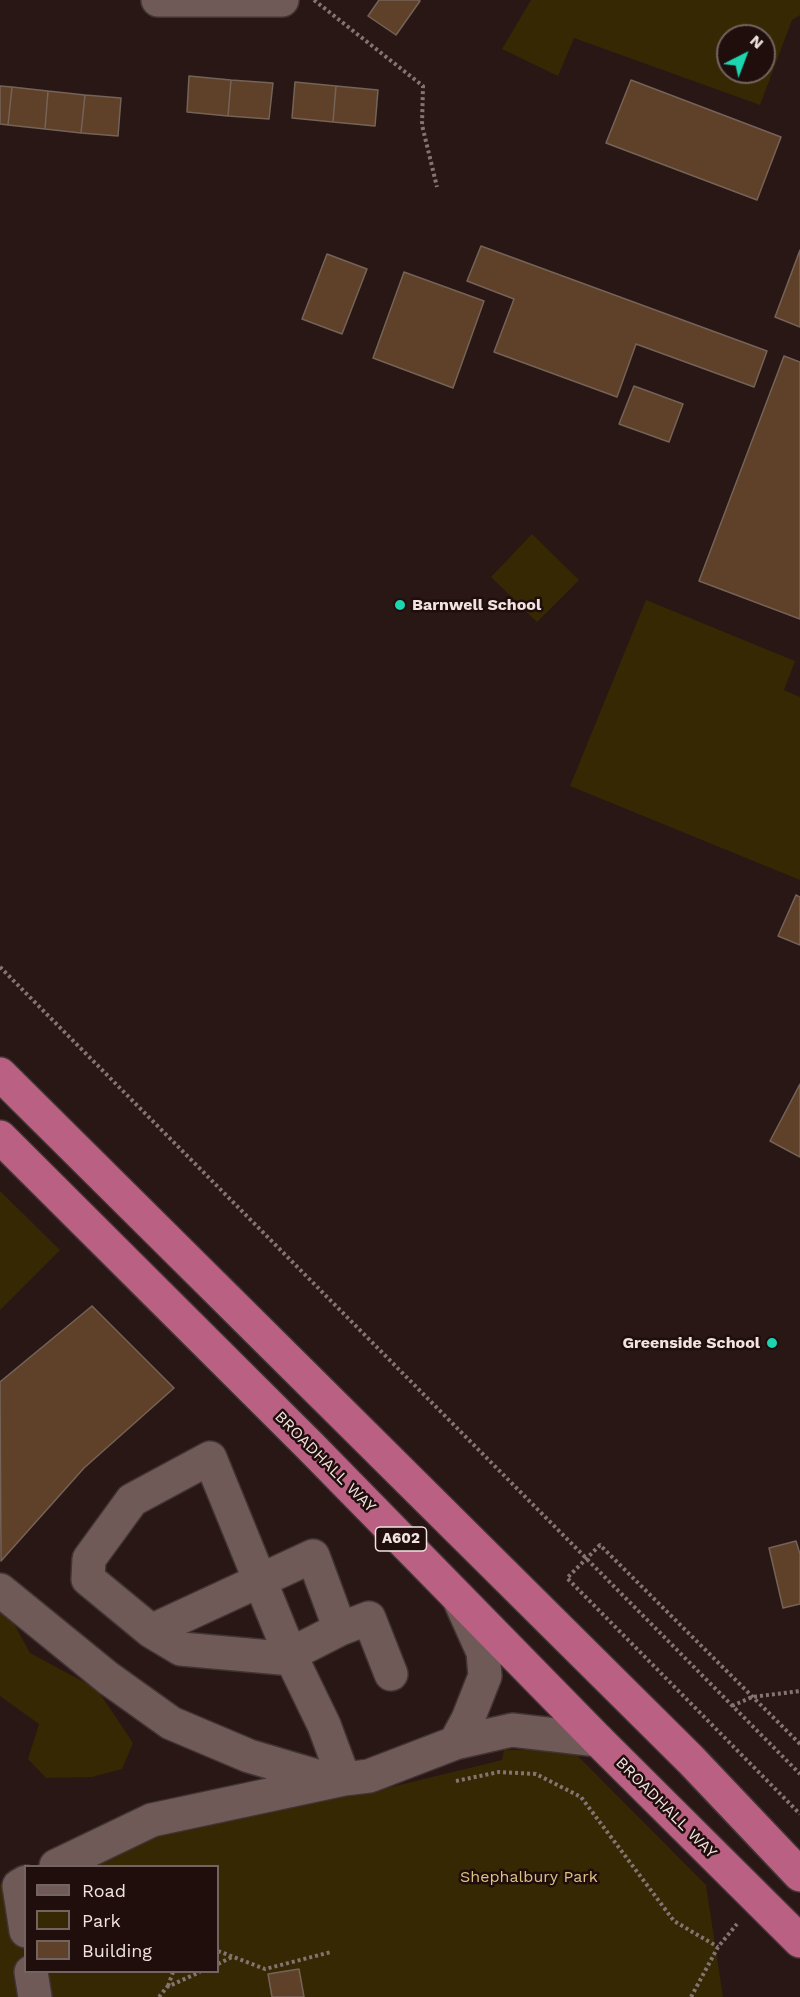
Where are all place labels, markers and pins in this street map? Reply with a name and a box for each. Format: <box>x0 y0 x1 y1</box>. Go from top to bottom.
place label: Barnwell School <box>412 595 541 615</box>
marker: Barnwell School <box>393 598 407 612</box>
place label: Greenside School <box>622 1333 760 1353</box>
marker: Greenside School <box>765 1336 779 1350</box>

